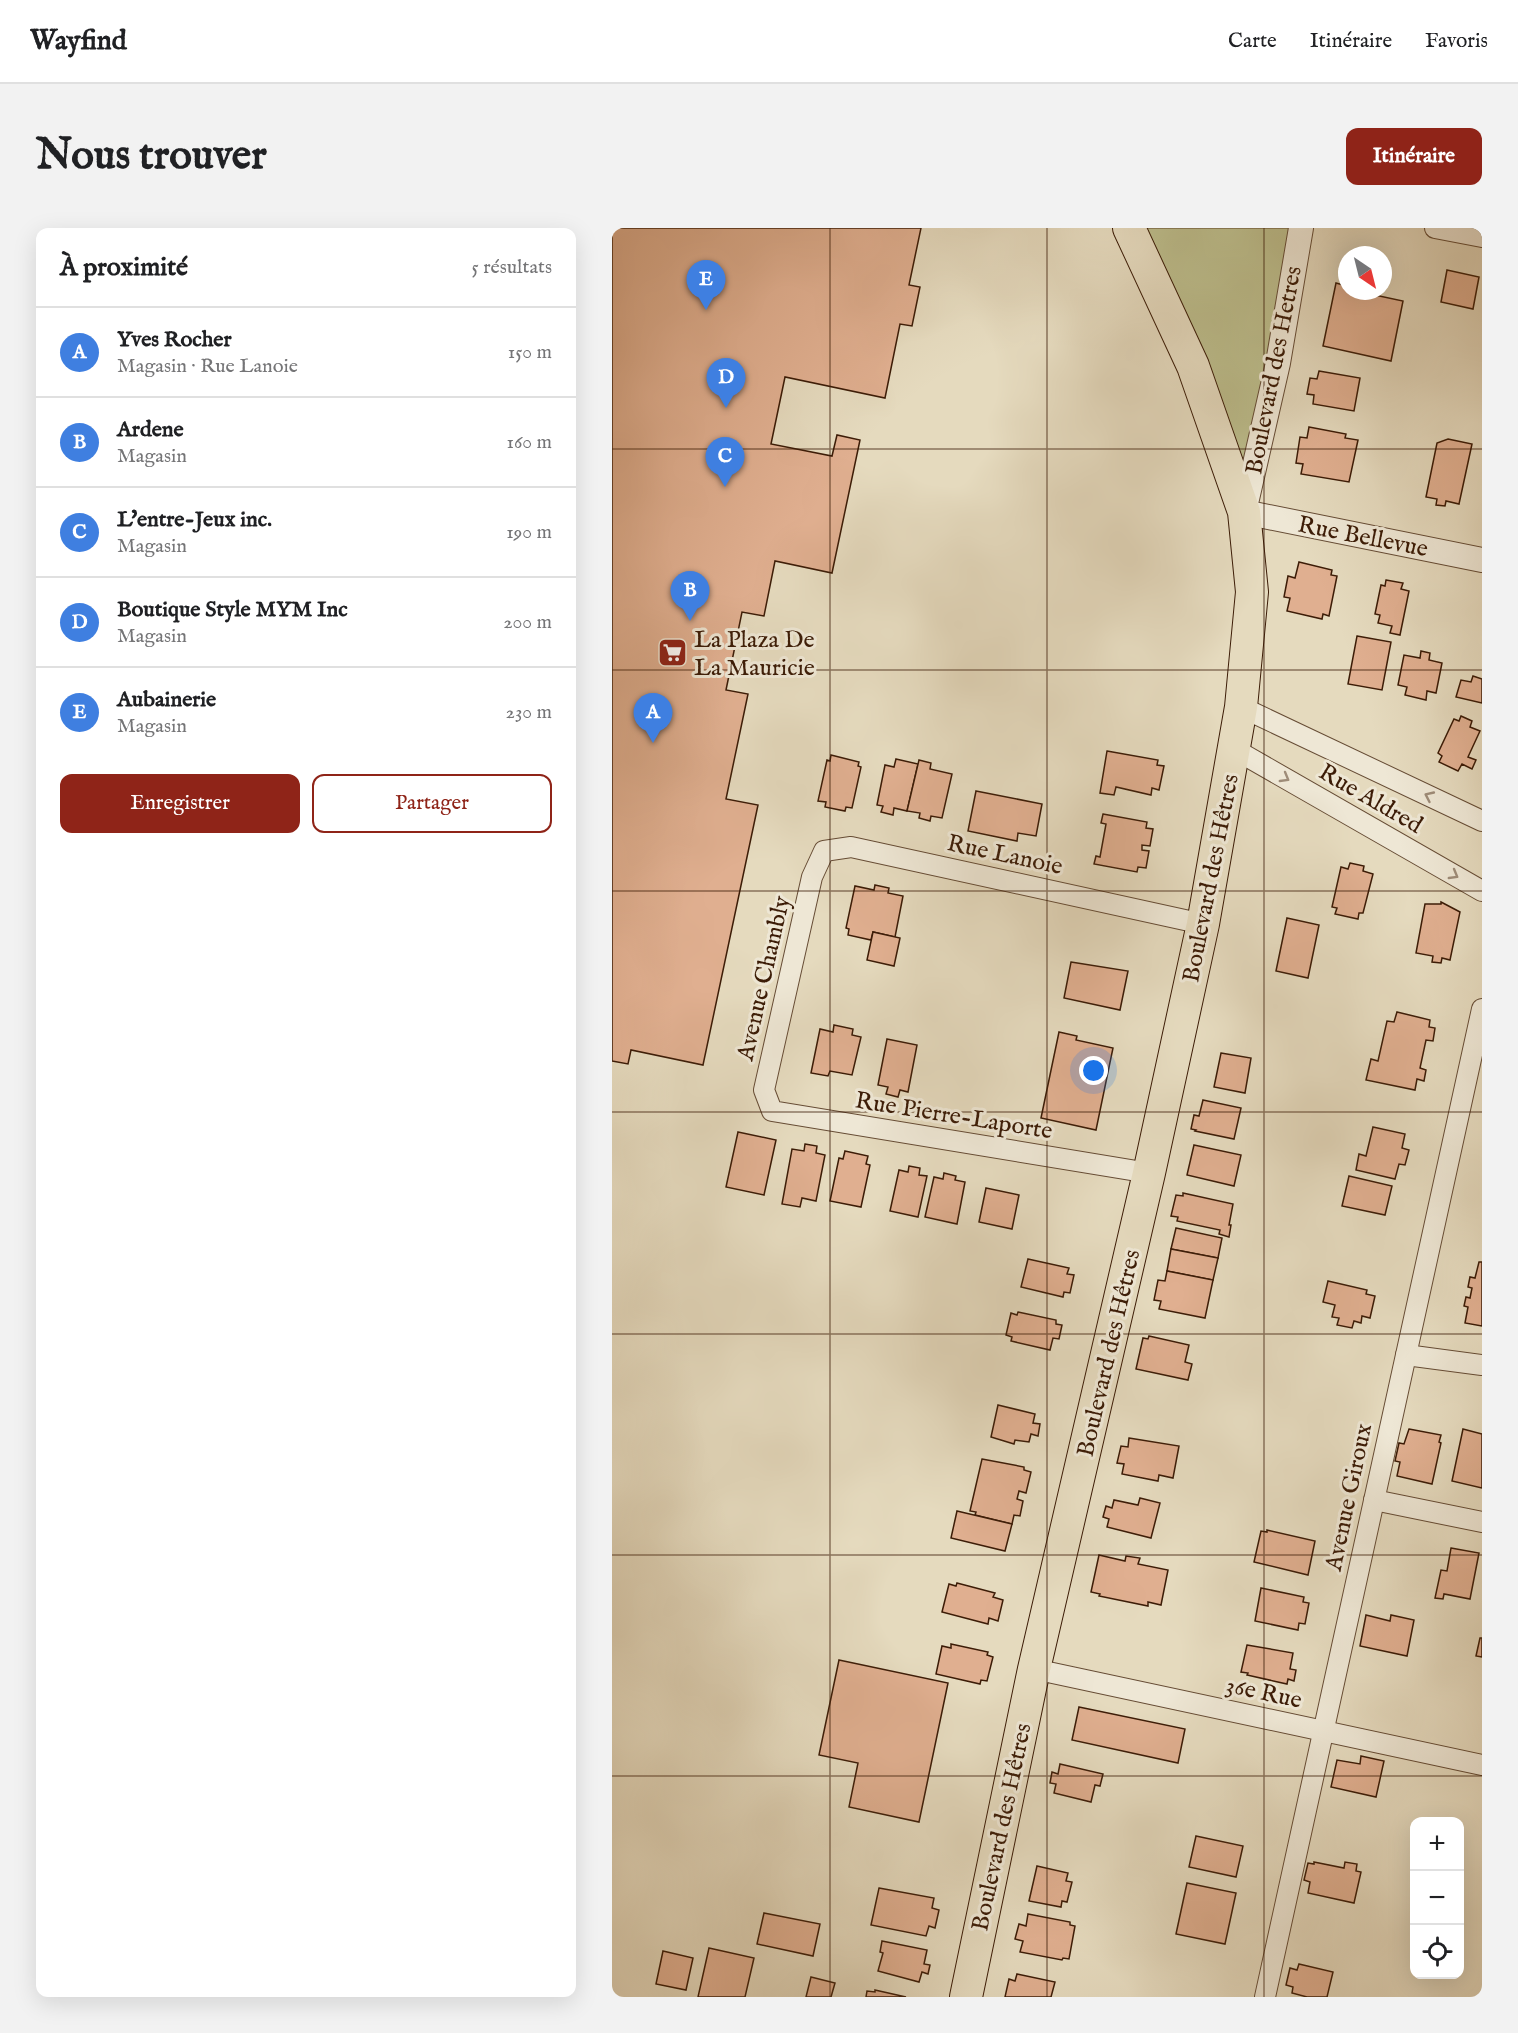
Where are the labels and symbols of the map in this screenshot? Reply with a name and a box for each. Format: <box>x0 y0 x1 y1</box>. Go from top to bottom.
north arrow <box>1338 246 1392 300</box>
pin: E <box>686 260 725 310</box>
street label: Boulevard des Hetres <box>1239 263 1310 477</box>
pin: D <box>706 358 746 408</box>
pin: C <box>706 438 744 487</box>
street label: Rue Bellevue <box>1295 510 1430 565</box>
pin: B <box>670 572 710 621</box>
place label: La Plaza De La Mauricie <box>694 625 815 684</box>
supermarket icon: La Plaza De La Mauricie <box>657 637 689 669</box>
pin: A <box>634 694 672 743</box>
street label: Rue Aldred <box>1313 757 1428 842</box>
street label: Boulevard des Hêtres <box>1176 771 1247 985</box>
one-way arrow <box>1279 771 1289 782</box>
one-way arrow <box>1425 791 1436 803</box>
street label: Rue Lanoie <box>944 828 1065 883</box>
one-way arrow <box>1448 868 1458 879</box>
street label: Avenue Chambly <box>730 893 799 1065</box>
your location <box>1079 1056 1108 1085</box>
street label: Rue Pierre-Laporte <box>853 1086 1055 1147</box>
street label: Boulevard des Hêtres <box>1071 1247 1148 1460</box>
street label: Avenue Giroux <box>1319 1420 1380 1575</box>
street label: 36e Rue <box>1223 1670 1305 1717</box>
street label: Boulevard des Hêtres <box>965 1721 1040 1934</box>

